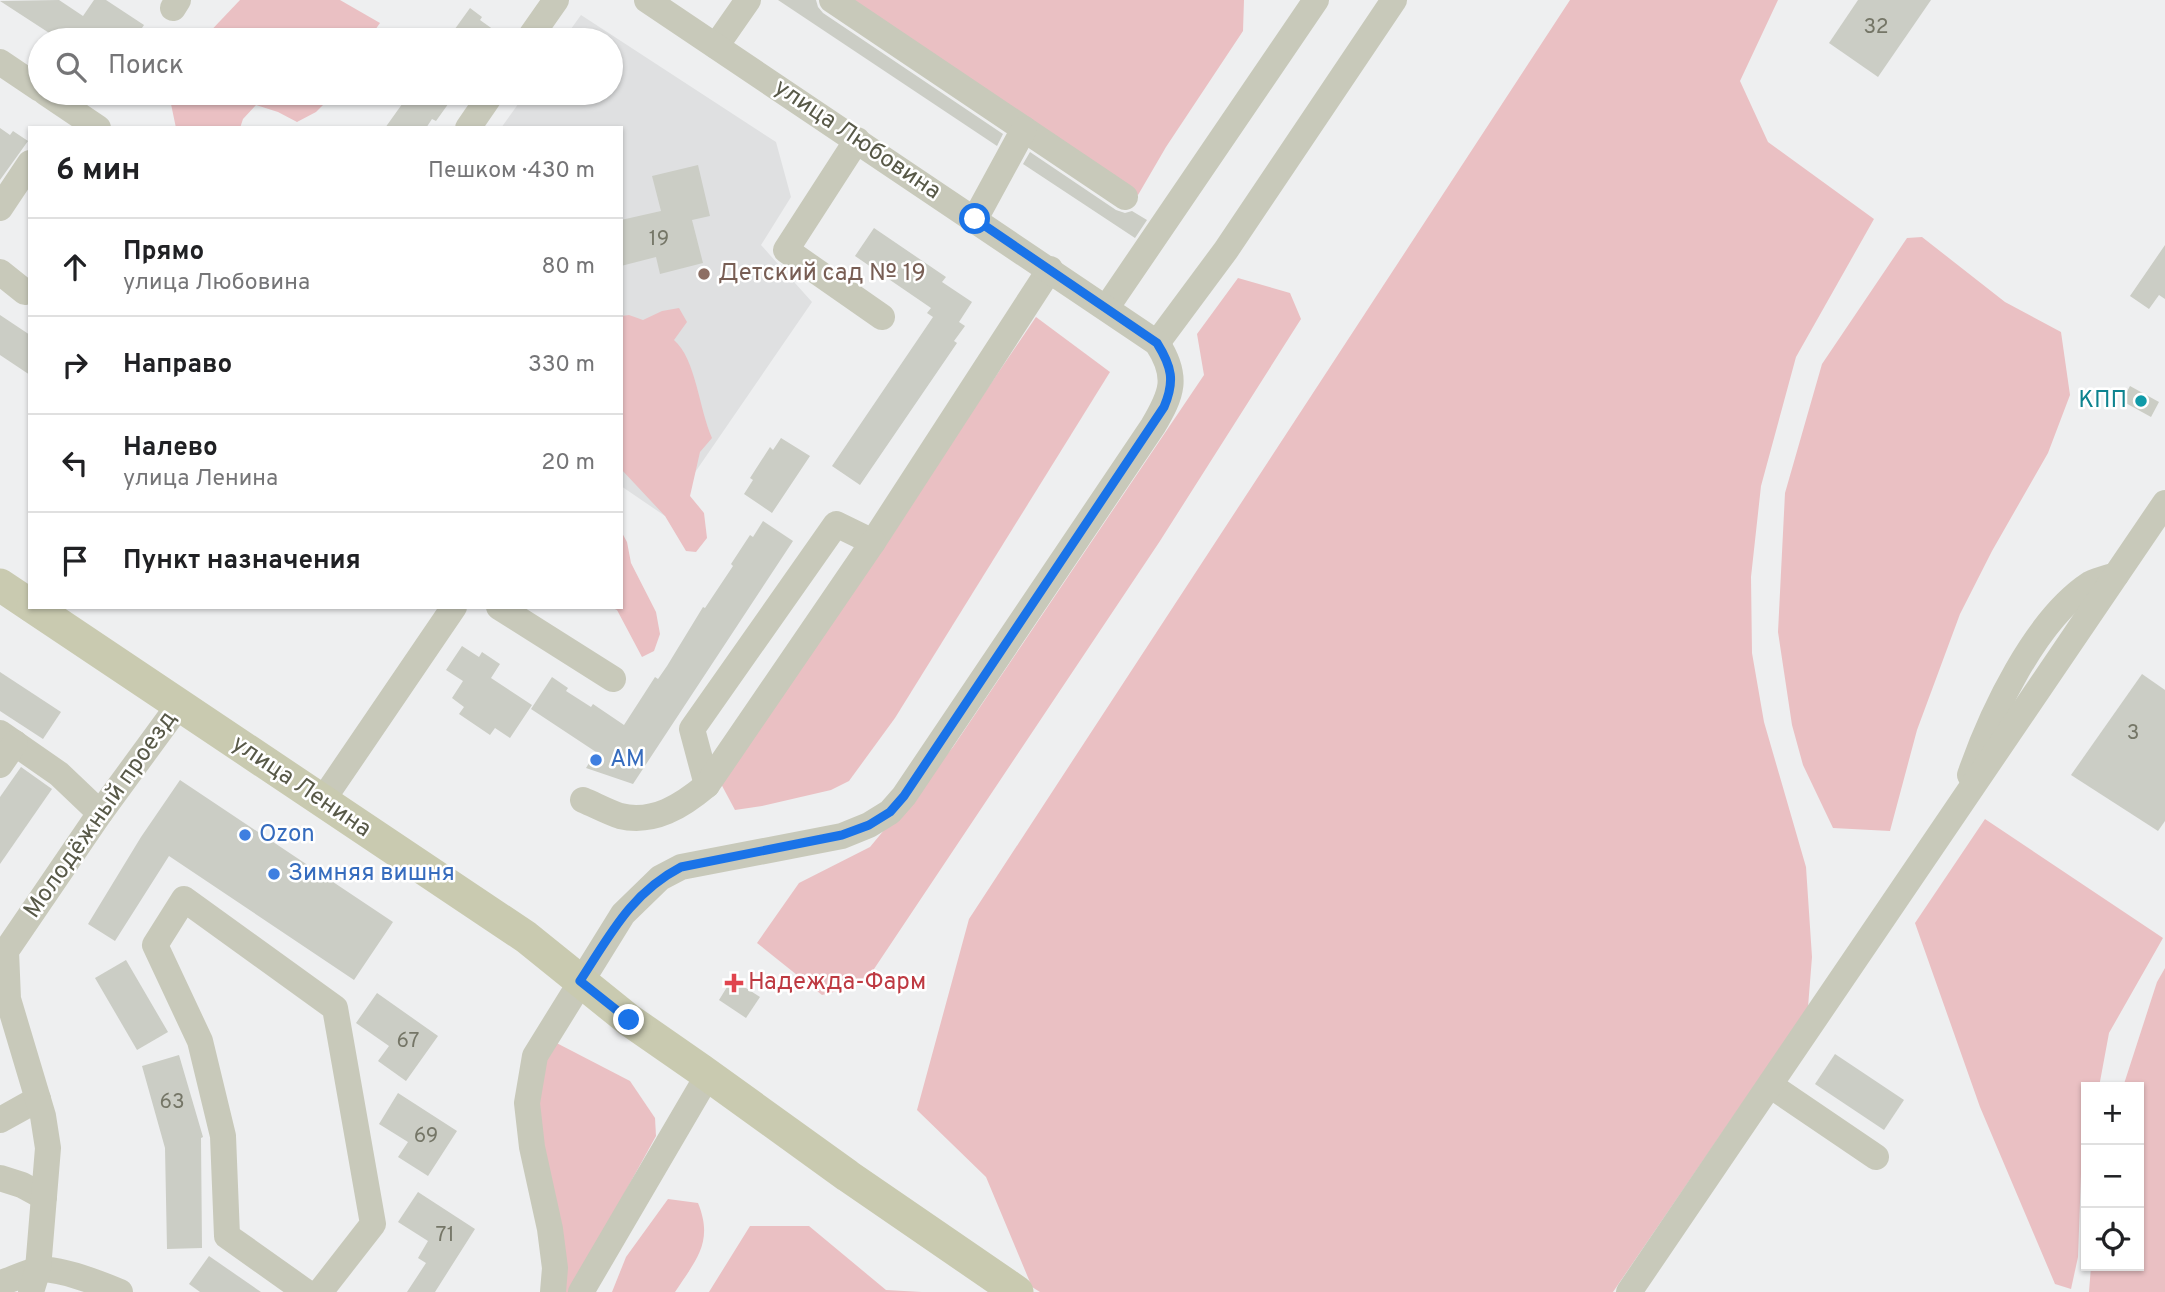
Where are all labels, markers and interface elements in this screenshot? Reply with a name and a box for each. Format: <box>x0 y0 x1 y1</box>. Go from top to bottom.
house number: 32 <box>1863 14 1889 41</box>
search box <box>28 28 623 105</box>
icon: search <box>52 48 90 86</box>
text: Поиск <box>108 50 184 83</box>
street label: улица Любовина <box>768 73 946 207</box>
text: 6 мин <box>56 153 140 190</box>
text: Пешком · 430 m <box>428 157 595 186</box>
route start <box>959 203 990 234</box>
house number: 19 <box>649 226 669 253</box>
text: Прямо <box>123 236 204 269</box>
icon: ahead <box>56 248 94 286</box>
text: 80 m <box>542 253 595 282</box>
place label: Детский сад № 19 <box>718 259 926 289</box>
marker: Детский сад № 19 <box>696 266 712 282</box>
text: улица Любовина <box>123 269 310 298</box>
icon: right <box>56 346 94 384</box>
text: Направо <box>123 349 232 382</box>
text: 330 m <box>528 351 595 380</box>
place label: КПП <box>2078 386 2127 416</box>
marker: КПП <box>2133 393 2149 409</box>
text: Налево <box>123 432 218 465</box>
icon: left <box>56 444 94 482</box>
text: 20 m <box>541 449 595 478</box>
text: улица Ленина <box>123 465 278 494</box>
icon: arrive <box>56 542 94 580</box>
text: Пункт назначения <box>123 545 361 578</box>
street label: Молодёжный проезд <box>18 705 184 925</box>
house number: 3 <box>2127 720 2139 747</box>
street label: улица Ленина <box>225 729 377 845</box>
place label: АМ <box>610 745 645 775</box>
marker: АМ <box>588 752 604 768</box>
place label: Ozon <box>259 820 315 850</box>
marker: Ozon <box>237 827 253 843</box>
place label: Зимняя вишня <box>288 859 455 889</box>
marker: Зимняя вишня <box>266 866 282 882</box>
place label: Надежда-Фарм <box>748 968 926 998</box>
marker: Надежда-Фарм <box>726 975 742 991</box>
route end <box>613 1004 644 1035</box>
house number: 67 <box>396 1028 420 1055</box>
map controls <box>2081 1082 2144 1271</box>
button: + <box>2081 1082 2144 1145</box>
house number: 63 <box>159 1089 185 1116</box>
house number: 69 <box>414 1123 438 1150</box>
button: − <box>2081 1145 2144 1208</box>
button: locate <box>2081 1208 2144 1271</box>
house number: 71 <box>435 1222 455 1249</box>

